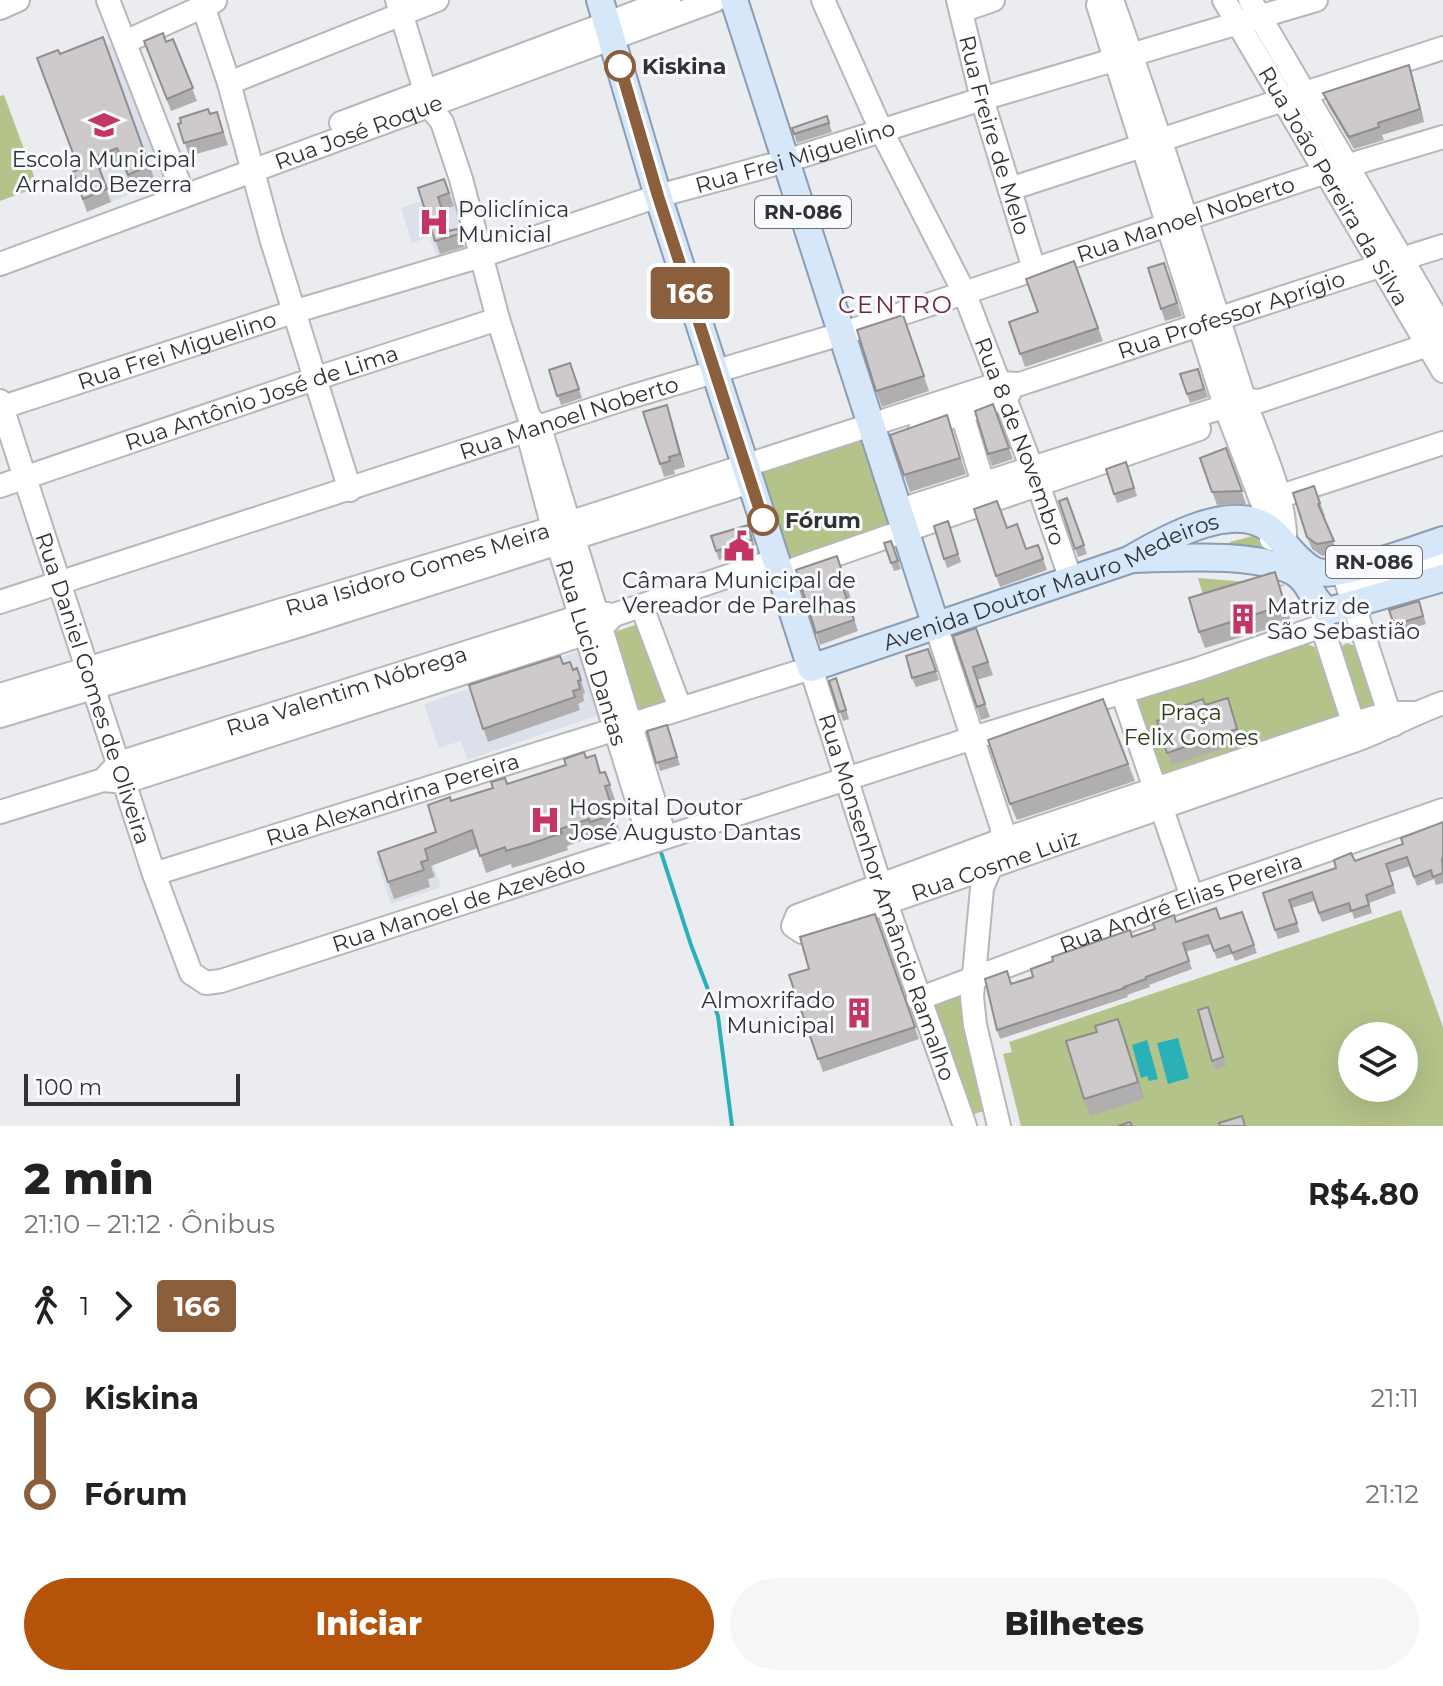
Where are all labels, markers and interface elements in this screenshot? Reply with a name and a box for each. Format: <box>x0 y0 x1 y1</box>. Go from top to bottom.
street label: Rua Freire de Melo <box>953 33 1036 238</box>
marker: Kiskina <box>605 51 635 81</box>
place label: Kiskina <box>642 53 726 80</box>
street label: Rua João Pereira da Silva <box>1252 62 1415 311</box>
street label: Rua José Roque <box>271 89 446 176</box>
school or university icon: Escola Municipal Arnaldo Bezerra <box>87 108 121 142</box>
street label: Rua Frei Miguelino <box>692 114 899 199</box>
place label: Escola Municipal Arnaldo Bezerra <box>12 146 196 198</box>
street label: Rua Manoel Noberto <box>1073 170 1298 268</box>
place label: Policlínica Municial <box>458 196 569 248</box>
road number: RN-086 <box>755 196 851 228</box>
hospital icon: Policlínica Municial <box>417 205 451 239</box>
street label: Rua Professor Aprígio <box>1114 265 1348 365</box>
line badge: 166 <box>644 267 736 319</box>
text: 166 <box>667 276 713 310</box>
district label: CENTRO <box>838 290 954 319</box>
street label: Rua Frei Miguelino <box>74 305 280 396</box>
street label: Rua 8 de Novembro <box>969 334 1071 549</box>
street label: Rua Antônio José de Lima <box>121 339 402 456</box>
street label: Rua Manoel Noberto <box>456 370 682 466</box>
marker: Fórum <box>748 505 778 535</box>
place label: Fórum <box>785 507 861 534</box>
street label: Avenida Doutor Mauro Medeiros <box>880 508 1222 656</box>
street label: Rua Isidoro Gomes Meira <box>282 517 553 622</box>
street label: Rua Daniel Gomes de Oliveira <box>30 529 156 848</box>
public building icon: Câmara Municipal de Vereador de Parelhas <box>722 529 756 563</box>
road number: RN-086 <box>1326 546 1422 578</box>
street label: Rua Lucio Dantas <box>550 557 633 749</box>
place label: Câmara Municipal de Vereador de Parelhas <box>622 567 856 619</box>
place label: Matriz de São Sebastião <box>1267 593 1420 645</box>
building icon: Matriz de São Sebastião <box>1226 602 1260 636</box>
street label: Rua Valentim Nóbrega <box>223 640 470 742</box>
park label: Praça Felix Gomes <box>1124 699 1258 751</box>
street label: Rua Monsenhor Amâncio Ramalho <box>812 710 961 1085</box>
street label: Rua Alexandrina Pereira <box>263 747 523 852</box>
place label: Hospital Doutor José Augusto Dantas <box>568 794 801 846</box>
hospital icon: Hospital Doutor José Augusto Dantas <box>528 803 562 837</box>
street label: Rua Cosme Luiz <box>908 824 1083 907</box>
street label: Rua André Elias Pereira <box>1056 847 1306 959</box>
street label: Rua Manoel de Azevêdo <box>329 851 589 958</box>
place label: Almoxrifado Municipal <box>701 987 835 1039</box>
building icon: Almoxrifado Municipal <box>842 996 876 1030</box>
map controls <box>1338 1022 1418 1102</box>
button: layers <box>1338 1022 1418 1102</box>
scale bar <box>24 1070 240 1106</box>
text: 100 m <box>36 1074 102 1101</box>
text: 2 min <box>24 1151 154 1205</box>
text: R$4.80 <box>1308 1176 1419 1213</box>
text: 21:10 – 21:12 · Ônibus <box>24 1208 275 1240</box>
icon: walk <box>24 1284 68 1328</box>
icon: forward <box>101 1284 145 1328</box>
text: 166 <box>173 1289 220 1323</box>
text: 1 <box>80 1290 89 1322</box>
text: Kiskina <box>84 1380 199 1417</box>
text: 21:11 <box>1371 1382 1419 1414</box>
text: Fórum <box>84 1476 187 1513</box>
text: 21:12 <box>1365 1478 1419 1510</box>
button: Iniciar <box>24 1578 714 1670</box>
button: Bilhetes <box>730 1578 1419 1670</box>

